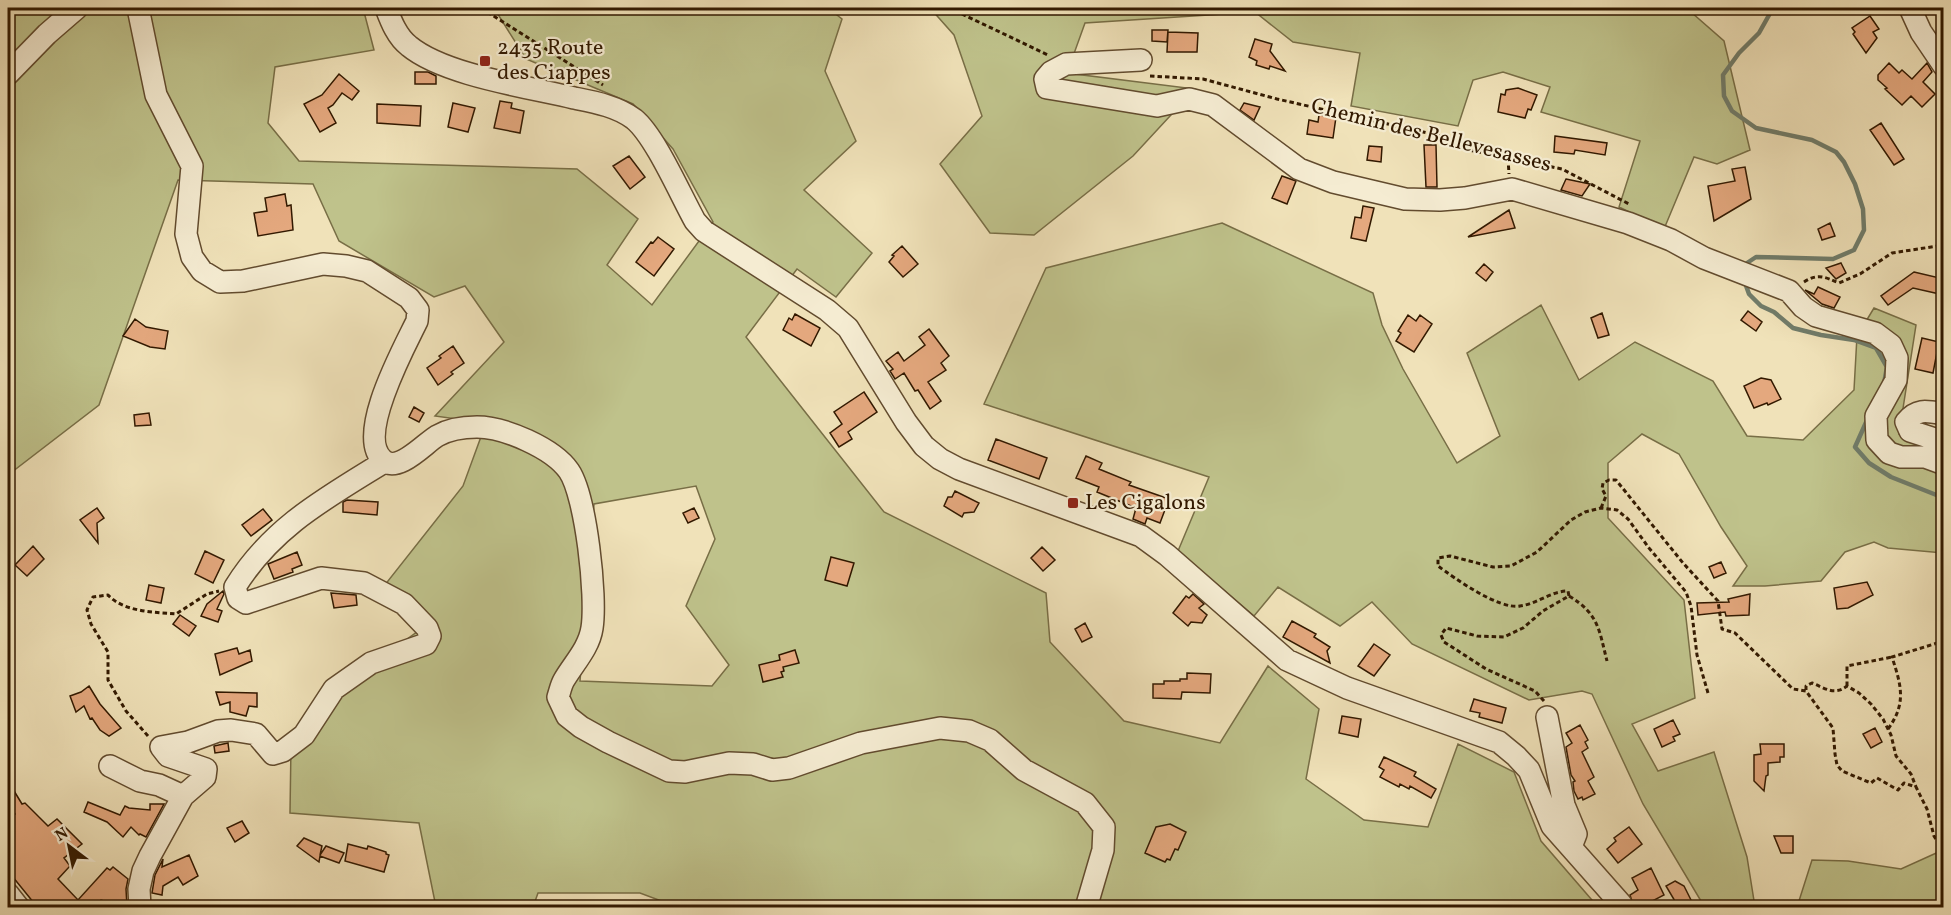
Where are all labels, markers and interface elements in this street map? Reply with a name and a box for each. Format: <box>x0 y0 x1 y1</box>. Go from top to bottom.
place label: 2435 Route des Ciappes <box>497 33 611 89</box>
marker: 2435 Route des Ciappes <box>478 54 492 68</box>
street label: Chemin des Bellevesasses <box>1308 91 1554 181</box>
place label: Les Cigalons <box>1085 488 1206 519</box>
marker: Les Cigalons <box>1066 496 1080 510</box>
north arrow <box>39 816 99 876</box>
text: N <box>51 822 73 847</box>

